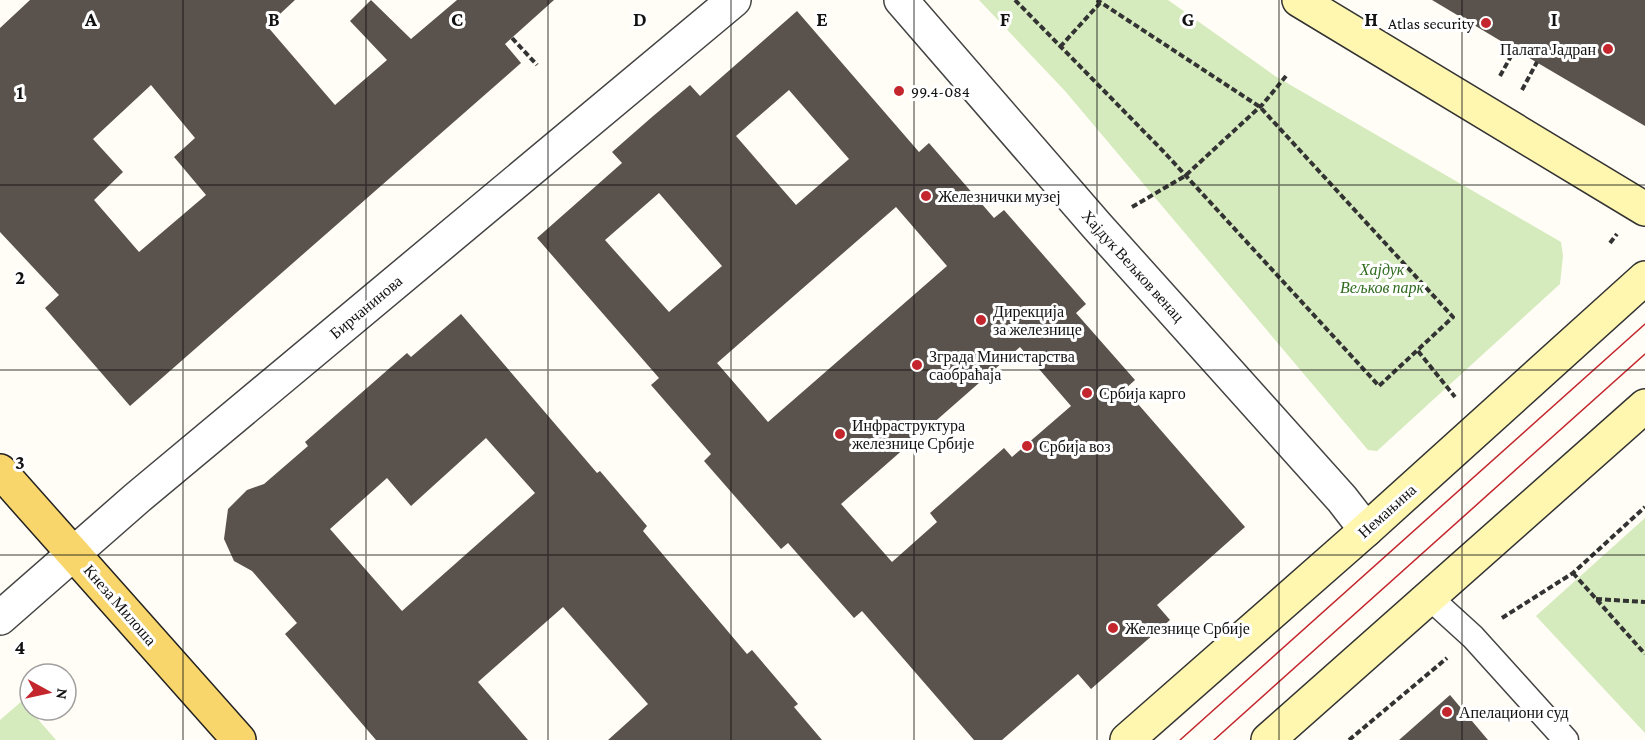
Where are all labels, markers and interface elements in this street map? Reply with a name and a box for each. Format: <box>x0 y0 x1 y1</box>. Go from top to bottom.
text: A <box>84 8 98 30</box>
text: B <box>268 8 280 30</box>
text: C <box>451 8 463 30</box>
text: D <box>633 8 647 30</box>
text: E <box>816 8 828 30</box>
text: F <box>1000 8 1011 30</box>
text: G <box>1182 8 1195 30</box>
text: H <box>1364 8 1378 30</box>
text: I <box>1551 8 1558 30</box>
place label: Atlas security <box>1388 15 1475 33</box>
marker: Atlas security <box>1479 16 1493 30</box>
place label: Палата Јадран <box>1500 41 1596 59</box>
marker: Палата Јадран <box>1601 42 1615 56</box>
text: 1 <box>16 81 24 103</box>
place label: 99.4-084 <box>911 83 970 100</box>
marker: 99.4-084 <box>892 84 906 98</box>
place label: Железнички музеј <box>938 188 1061 206</box>
marker: Железнички музеј <box>919 189 933 203</box>
street label: Хајдук Вељков венац <box>1078 207 1188 326</box>
park label: Хајдук Вељков парк <box>1340 261 1425 297</box>
text: 2 <box>15 266 25 288</box>
street label: Бирчанинова <box>327 272 406 343</box>
place label: Дирекција за железнице <box>993 303 1082 339</box>
marker: Дирекција за железнице <box>974 313 988 327</box>
place label: Зграда Министарства саобраћаја <box>929 348 1075 384</box>
marker: Зграда Министарства саобраћаја <box>910 358 924 372</box>
place label: Србија карго <box>1099 385 1186 403</box>
marker: Србија карго <box>1080 386 1094 400</box>
place label: Инфраструктура железнице Србије <box>851 417 974 453</box>
marker: Инфраструктура железнице Србије <box>833 427 847 441</box>
place label: Србија воз <box>1039 438 1111 456</box>
marker: Србија воз <box>1020 439 1034 453</box>
text: 3 <box>15 451 25 473</box>
street label: Немањина <box>1355 481 1419 541</box>
street label: Кнеза Милоша <box>80 561 160 649</box>
place label: Железнице Србије <box>1125 620 1250 638</box>
marker: Железнице Србије <box>1106 621 1120 635</box>
text: 4 <box>15 636 26 658</box>
north arrow <box>18 662 78 722</box>
text: N <box>53 687 72 701</box>
place label: Апелациони суд <box>1459 704 1569 722</box>
marker: Апелациони суд <box>1440 705 1454 719</box>

